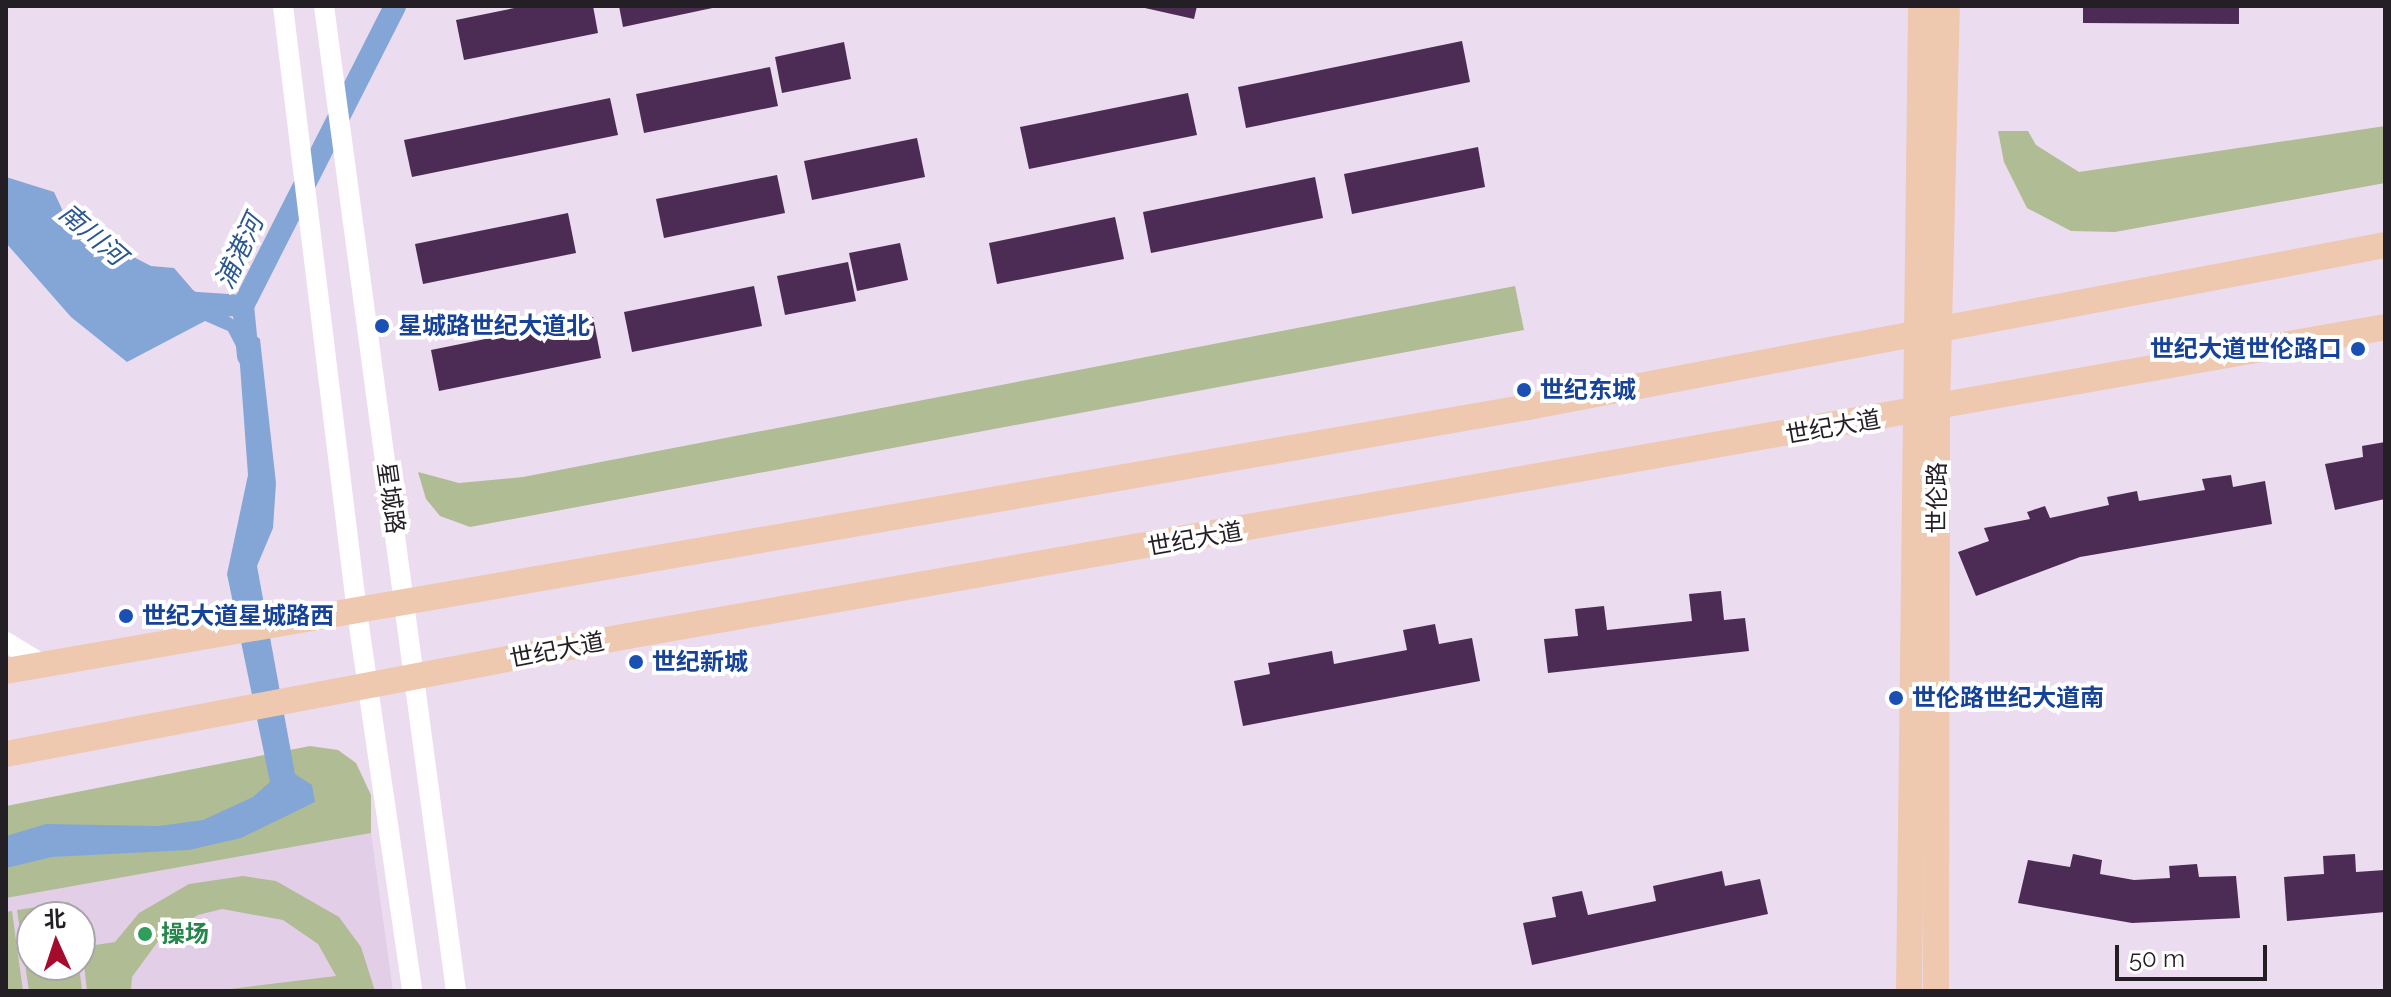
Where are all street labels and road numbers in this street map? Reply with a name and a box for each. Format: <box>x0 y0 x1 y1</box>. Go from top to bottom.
street label: 世纪大道 <box>1783 404 1883 450</box>
street label: 星城路 <box>372 460 410 536</box>
street label: 世伦路 <box>1923 462 1951 534</box>
street label: 世纪大道 <box>1145 516 1245 562</box>
street label: 世纪大道 <box>507 627 607 673</box>

